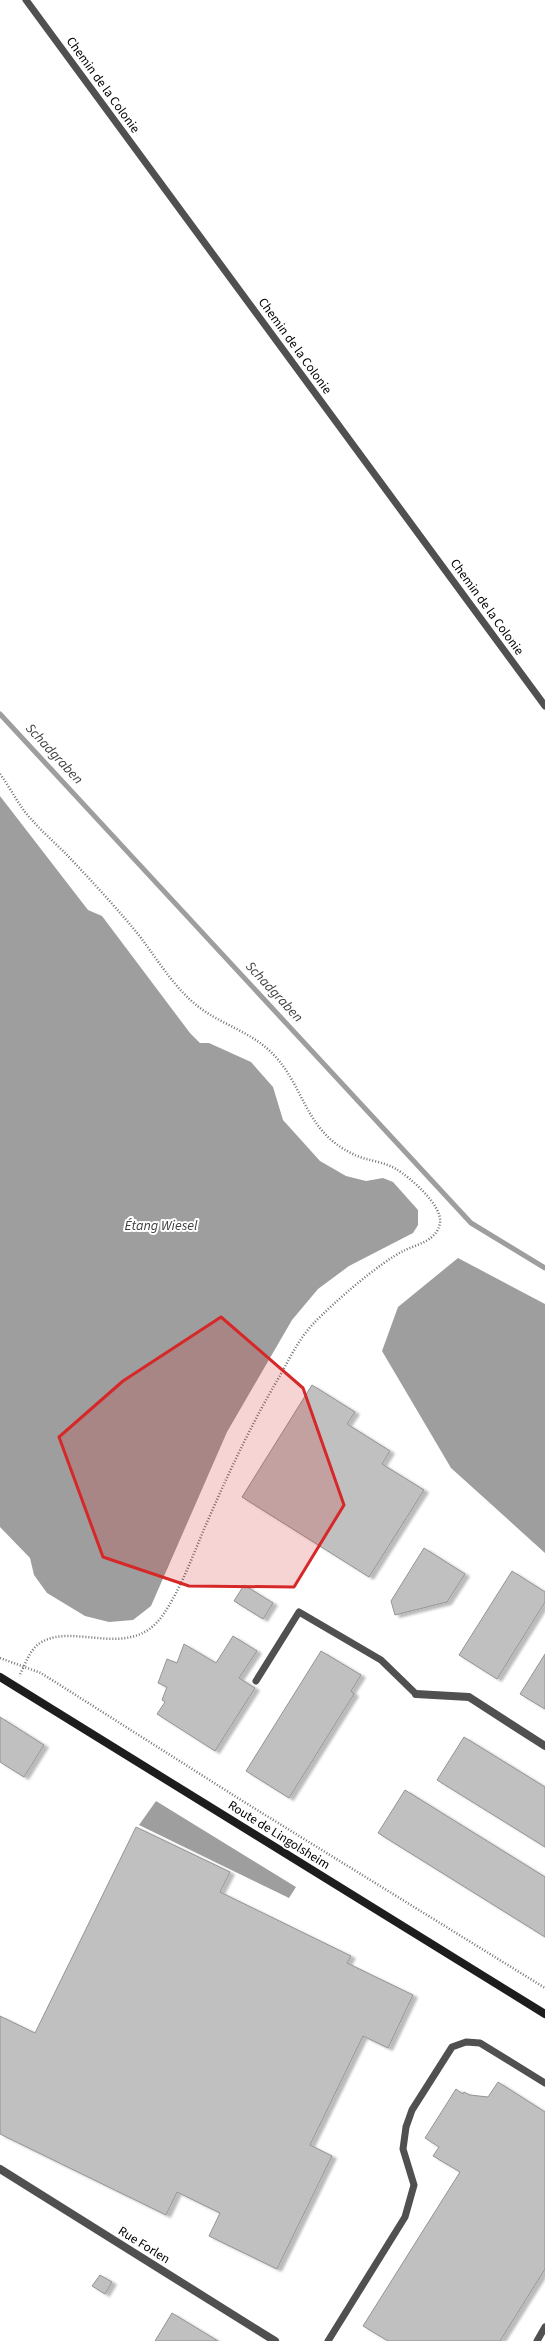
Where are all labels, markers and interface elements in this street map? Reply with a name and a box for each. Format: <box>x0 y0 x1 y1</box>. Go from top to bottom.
street label: Chemin de la Colonie <box>62 33 144 137</box>
street label: Chemin de la Colonie <box>254 294 336 398</box>
street label: Chemin de la Colonie <box>446 555 528 659</box>
water label: Schadgraben <box>21 719 87 789</box>
water label: Schadgraben <box>241 957 307 1027</box>
water label: Étang Wiesel <box>125 1216 198 1236</box>
street label: Route de Lingolsheim <box>225 1796 333 1874</box>
street label: Rue Forlen <box>115 2222 173 2268</box>

